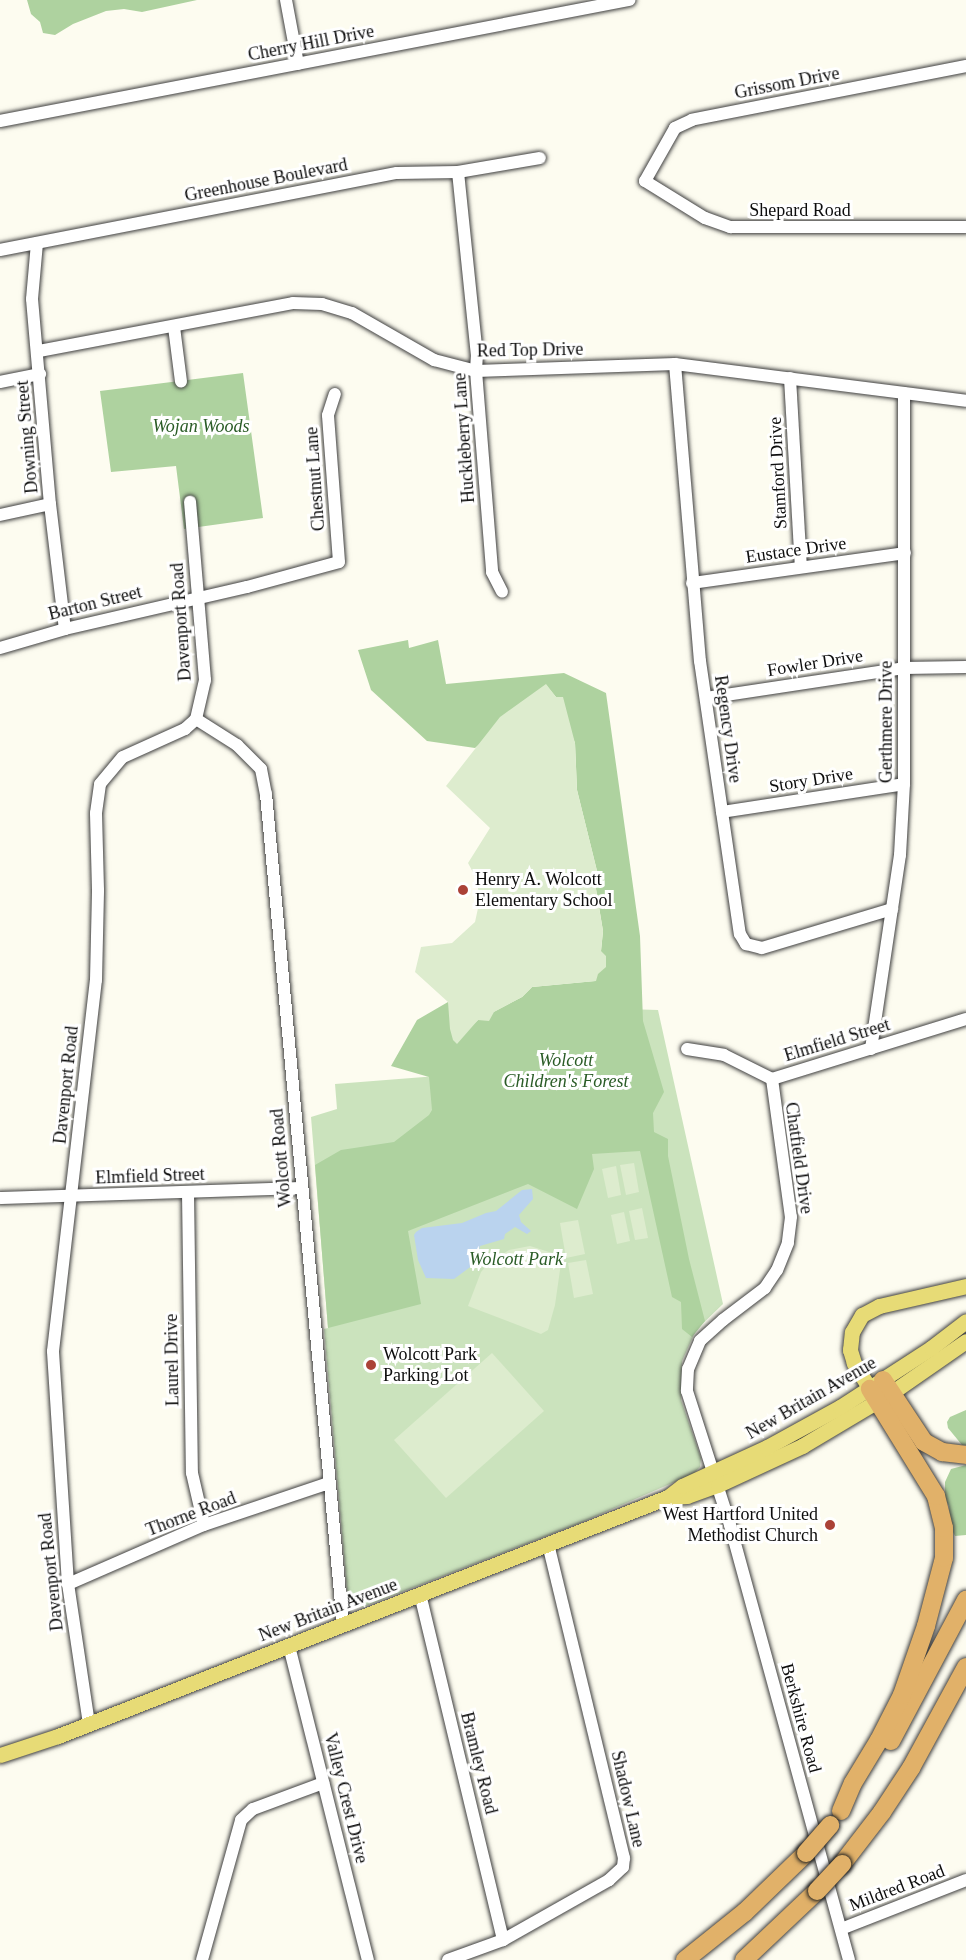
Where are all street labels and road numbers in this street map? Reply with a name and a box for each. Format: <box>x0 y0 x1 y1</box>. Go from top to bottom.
street label: Cherry Hill Drive <box>246 20 376 66</box>
street label: Grissom Drive <box>733 62 841 104</box>
street label: Greenhouse Boulevard <box>183 154 349 206</box>
street label: Shepard Road <box>749 199 851 221</box>
street label: Red Top Drive <box>476 338 584 362</box>
street label: Huckleberry Lane <box>449 372 479 504</box>
street label: Downing Street <box>11 380 43 494</box>
street label: Stamford Drive <box>764 416 792 530</box>
street label: Chestnut Lane <box>301 426 329 532</box>
street label: Eustace Drive <box>744 532 848 568</box>
street label: Davenport Road <box>166 562 196 682</box>
street label: Barton Street <box>46 581 144 625</box>
street label: Fowler Drive <box>766 645 864 681</box>
street label: Gerthmere Drive <box>875 661 897 783</box>
street label: Regency Drive <box>710 674 746 784</box>
street label: Story Drive <box>768 763 854 797</box>
street label: Elmfield Street <box>782 1014 892 1066</box>
street label: Davenport Road <box>49 1025 83 1145</box>
street label: Chatfield Drive <box>780 1101 818 1215</box>
street label: Wolcott Road <box>266 1108 296 1208</box>
street label: Elmfield Street <box>95 1163 205 1189</box>
street label: Laurel Drive <box>160 1314 184 1406</box>
street label: New Britain Avenue <box>742 1352 880 1444</box>
street label: Thorne Road <box>143 1487 239 1541</box>
street label: Davenport Road <box>34 1512 68 1632</box>
street label: New Britain Avenue <box>255 1573 401 1647</box>
street label: Berkshire Road <box>776 1661 826 1775</box>
street label: Bramley Road <box>456 1710 502 1816</box>
street label: Valley Crest Drive <box>319 1730 373 1866</box>
street label: Shadow Lane <box>606 1749 650 1849</box>
street label: Mildred Road <box>846 1860 948 1916</box>

